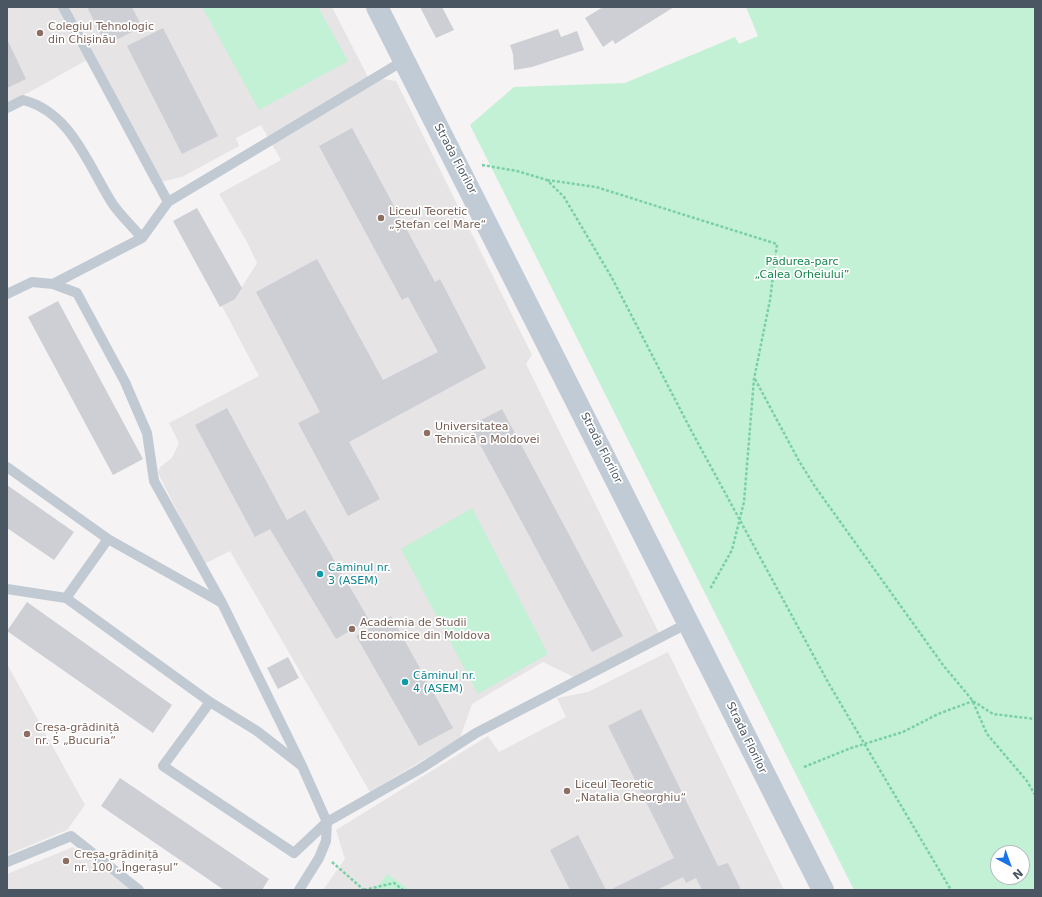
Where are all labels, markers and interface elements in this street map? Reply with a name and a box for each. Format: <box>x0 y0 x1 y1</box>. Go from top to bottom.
place label: Colegiul Tehnologic din Chișinău <box>48 20 154 46</box>
marker: Colegiul Tehnologic din Chișinău <box>35 28 45 38</box>
street label: Strada Florilor <box>431 122 479 196</box>
place label: Liceul Teoretic „Ștefan cel Mare“ <box>389 205 486 231</box>
marker: Liceul Teoretic „Ștefan cel Mare“ <box>376 213 386 223</box>
park label: Pădurea-parc „Calea Orheiului” <box>754 255 850 281</box>
street label: Strada Florilor <box>577 410 625 486</box>
place label: Universitatea Tehnică a Moldovei <box>435 420 539 446</box>
marker: Universitatea Tehnică a Moldovei <box>422 428 432 438</box>
place label: Căminul nr. 3 (ASEM) <box>328 561 391 587</box>
marker: Căminul nr. 3 (ASEM) <box>315 569 325 579</box>
place label: Academia de Studii Economice din Moldova <box>360 616 490 642</box>
marker: Academia de Studii Economice din Moldova <box>347 624 357 634</box>
place label: Căminul nr. 4 (ASEM) <box>413 669 476 695</box>
marker: Căminul nr. 4 (ASEM) <box>400 677 410 687</box>
street label: Strada Florilor <box>723 700 769 776</box>
place label: Creșa-grădiniță nr. 5 „Bucuria“ <box>35 721 120 747</box>
marker: Creșa-grădiniță nr. 5 „Bucuria“ <box>22 729 32 739</box>
place label: Liceul Teoretic „Natalia Gheorghiu“ <box>575 778 686 804</box>
marker: Liceul Teoretic „Natalia Gheorghiu“ <box>562 786 572 796</box>
north arrow <box>990 845 1030 885</box>
place label: Creșa-grădiniță nr. 100 „Îngerașul” <box>74 848 178 874</box>
marker: Creșa-grădiniță nr. 100 „Îngerașul” <box>61 856 71 866</box>
text: N <box>1010 866 1025 882</box>

